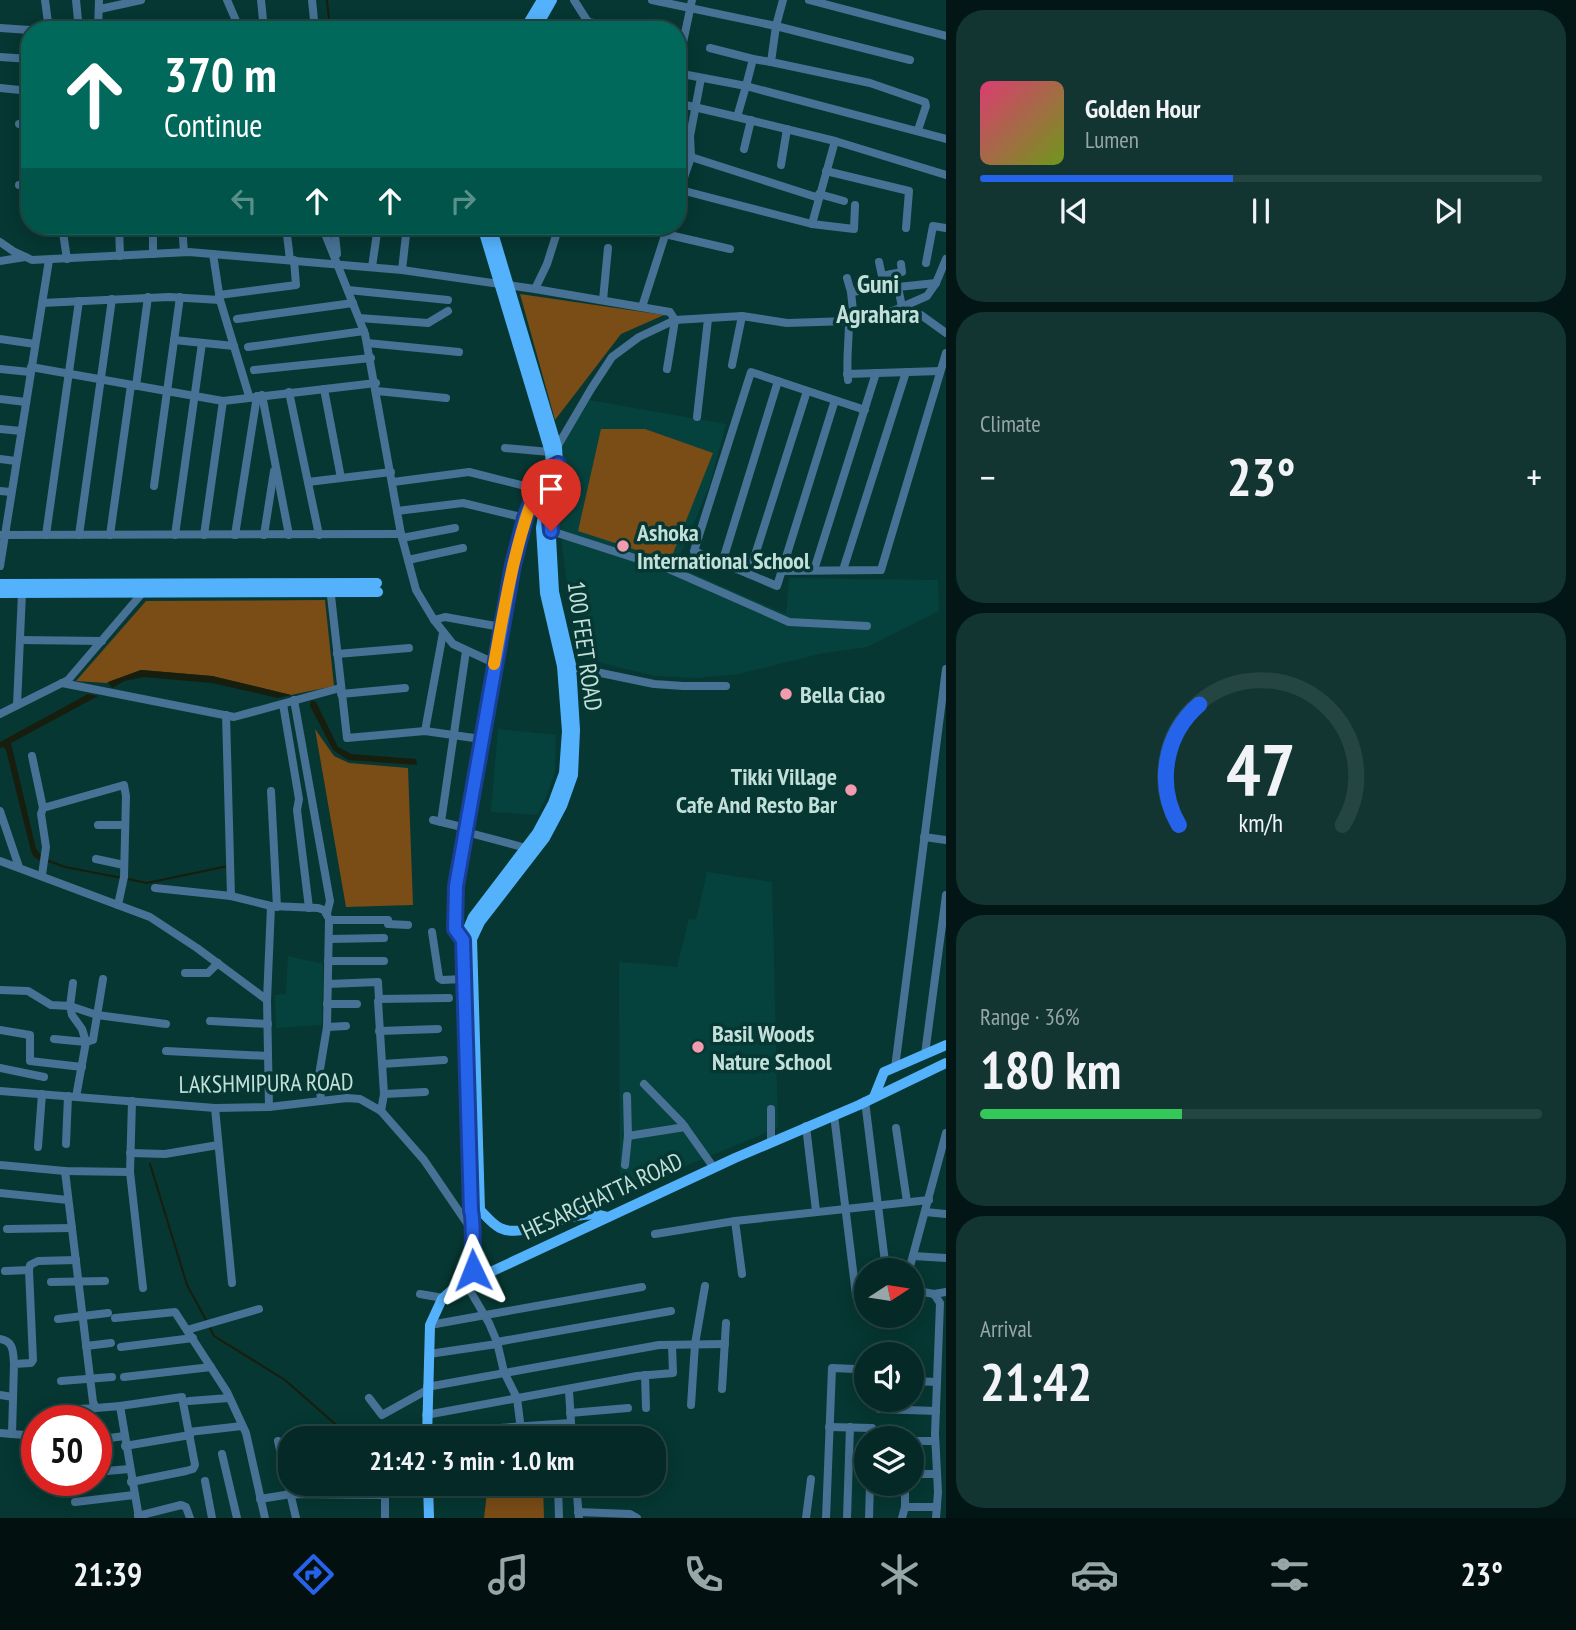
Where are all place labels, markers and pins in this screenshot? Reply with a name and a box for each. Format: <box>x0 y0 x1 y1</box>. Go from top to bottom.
pin <box>521 459 581 531</box>
place label: Ashoka International School <box>636 517 810 576</box>
marker: Ashoka International School <box>615 538 631 554</box>
place label: Bella Ciao <box>800 679 886 710</box>
marker: Bella Ciao <box>778 686 794 702</box>
place label: Tikki Village Cafe And Resto Bar <box>676 761 838 820</box>
marker: Tikki Village Cafe And Resto Bar <box>843 782 859 798</box>
place label: Basil Woods Nature School <box>712 1018 832 1077</box>
marker: Basil Woods Nature School <box>690 1039 706 1055</box>

